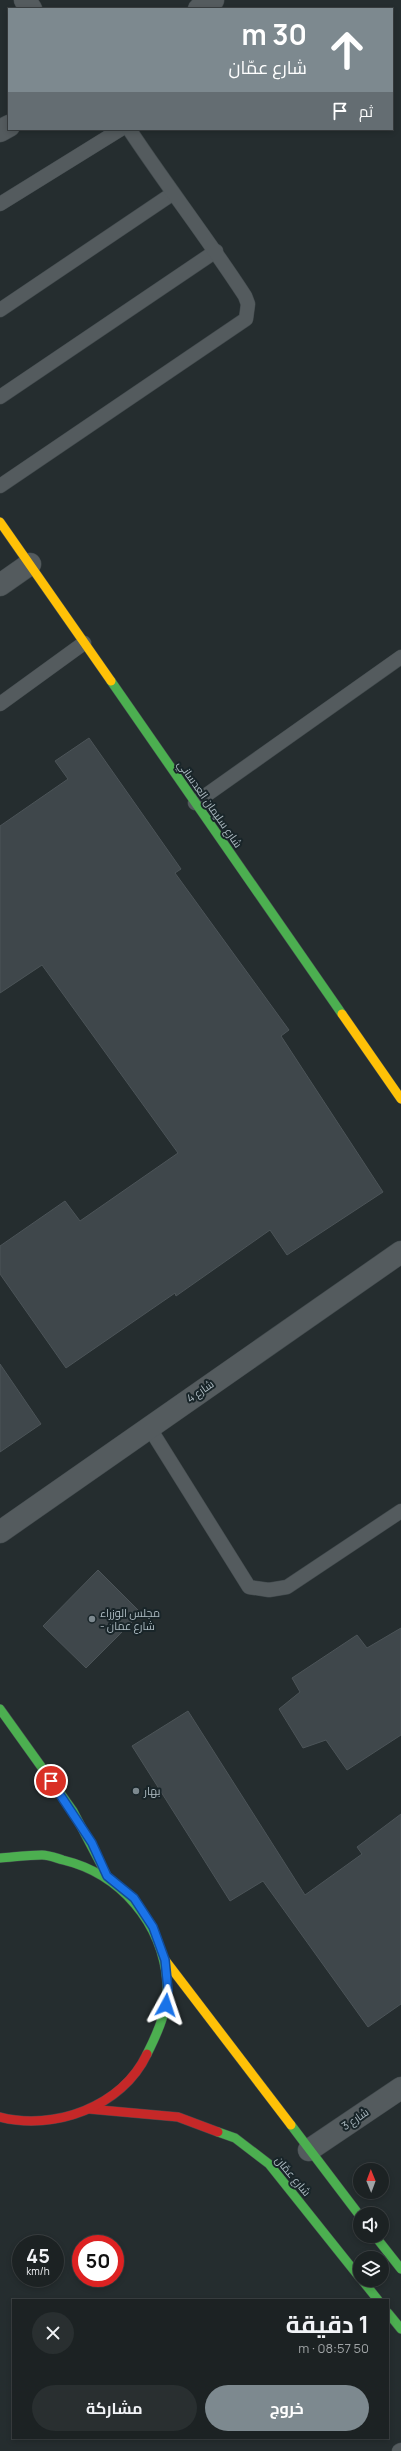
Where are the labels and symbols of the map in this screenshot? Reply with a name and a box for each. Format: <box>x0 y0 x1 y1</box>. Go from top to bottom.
street label: شارع سليمان العدساني <box>173 757 246 851</box>
street label: شارع 4 <box>183 1376 217 1406</box>
place label: مجلس الوزراء - شارع عمان <box>100 1605 160 1634</box>
marker: مجلس الوزراء - شارع عمان <box>87 1614 97 1624</box>
pin <box>34 1764 68 1798</box>
place label: بهار <box>143 1783 160 1798</box>
marker: بهار <box>131 1786 141 1796</box>
position arrow <box>145 1984 187 2026</box>
street label: شارع 3 <box>338 2104 372 2134</box>
street label: شارع عمّان <box>271 2152 315 2200</box>
north arrow <box>353 2163 389 2199</box>
speed limit sign: 50 <box>72 2235 124 2287</box>

